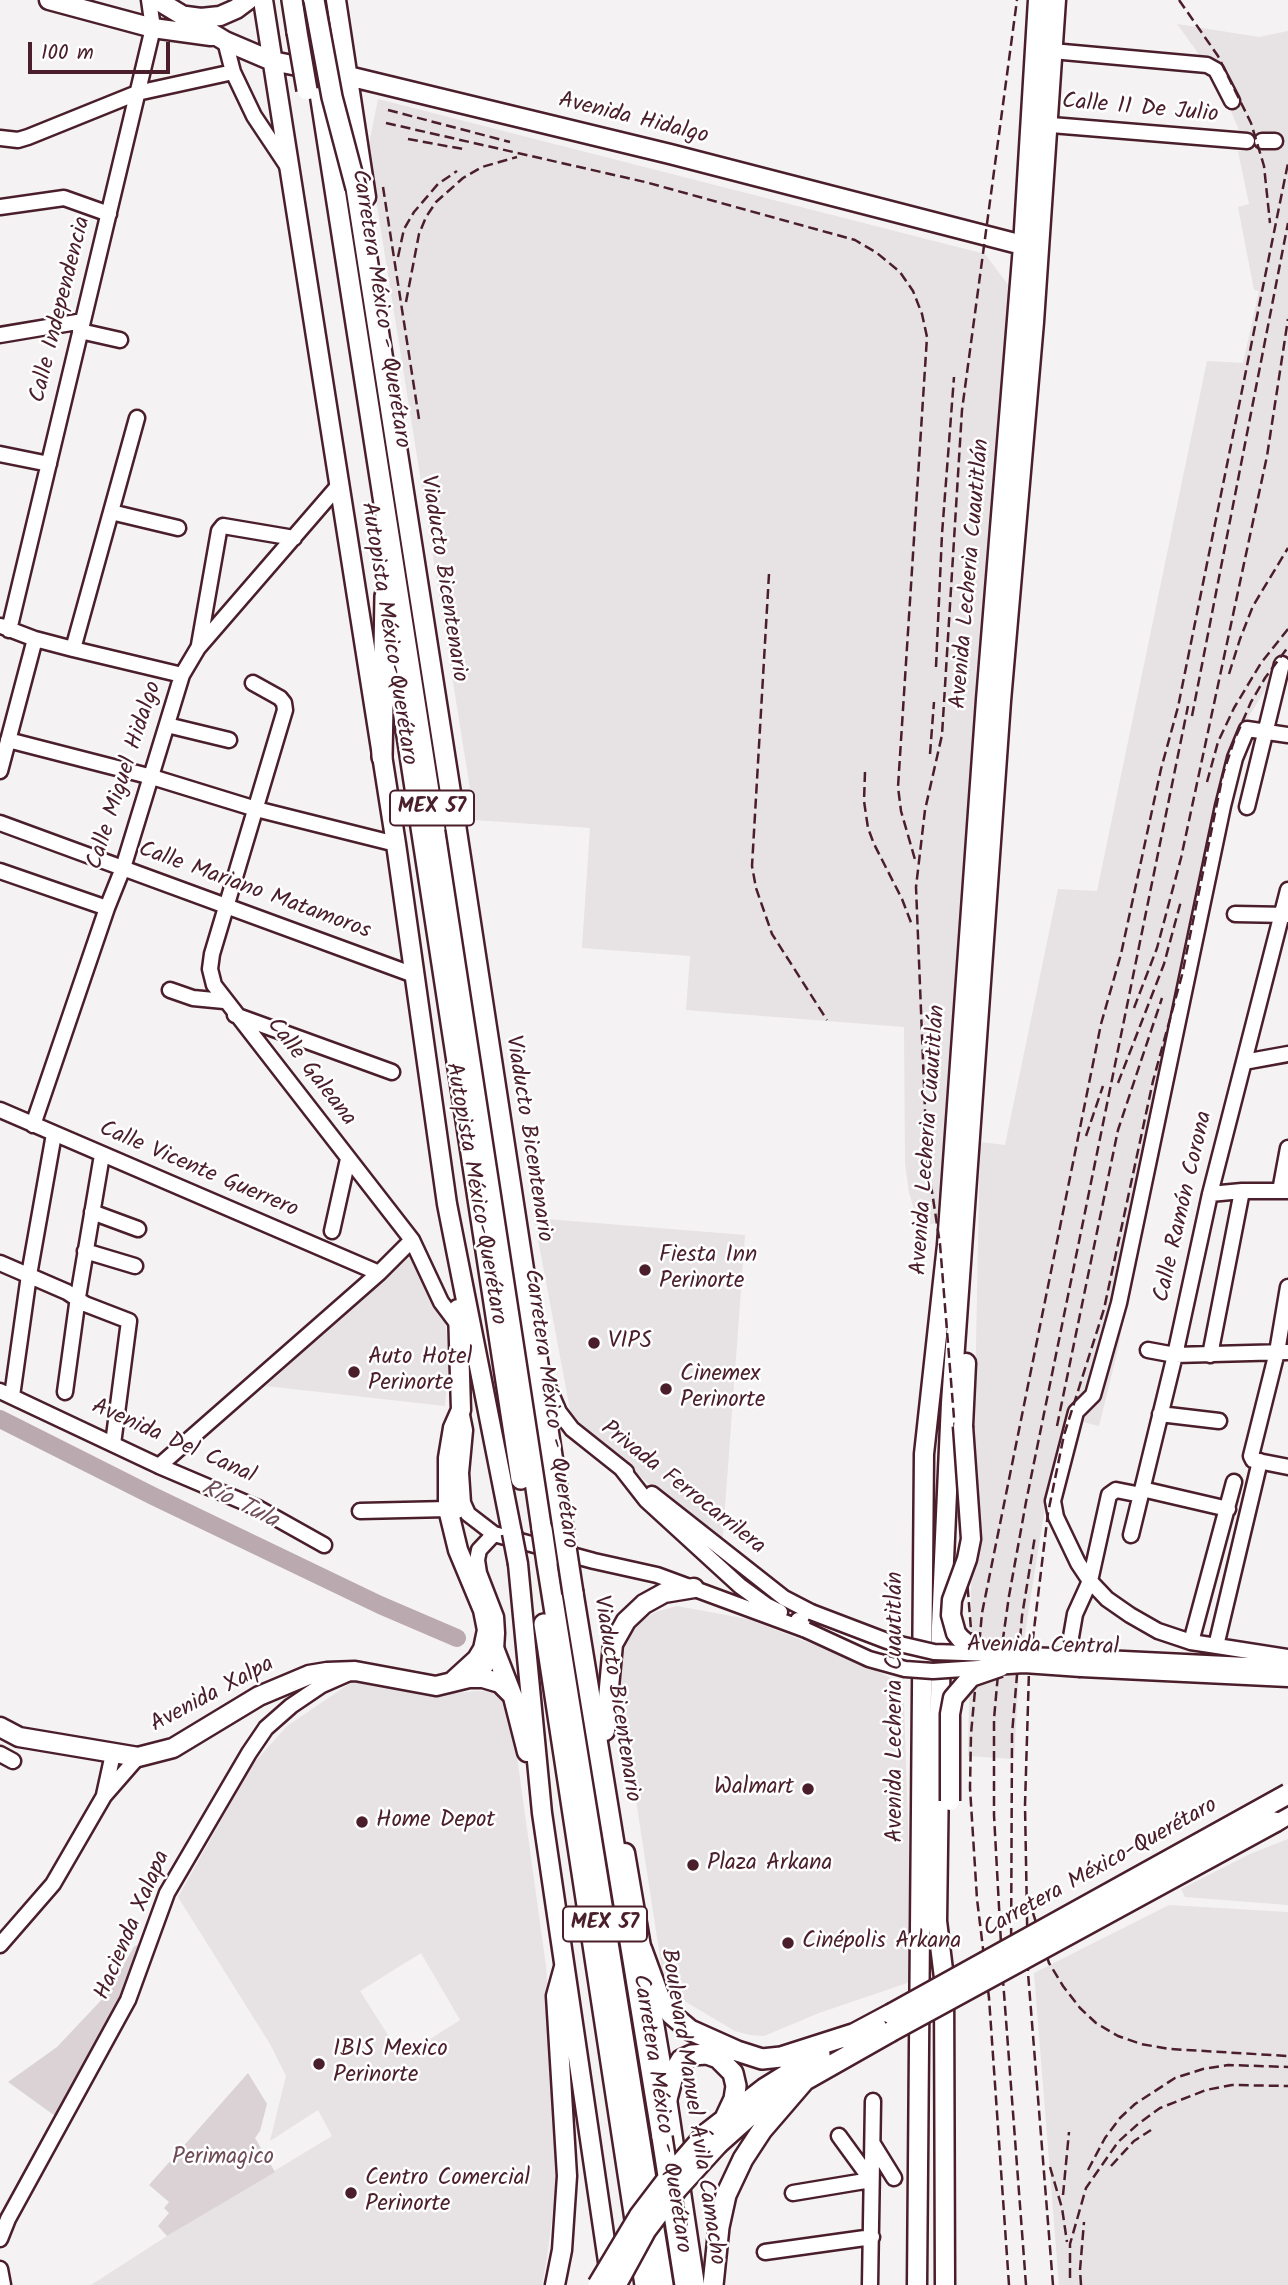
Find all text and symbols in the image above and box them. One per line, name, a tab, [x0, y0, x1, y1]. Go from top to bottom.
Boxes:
scale bar	[32, 28, 173, 72]
text: 100 m	[41, 37, 94, 70]
street label: Avenida Hidalgo	[555, 88, 711, 152]
street label: Calle 11 De Julio	[1061, 89, 1219, 131]
street label: Carretera México - Querétaro	[343, 168, 415, 450]
street label: Calle Independencia	[26, 214, 98, 406]
street label: Avenida Lecheria Cuautitlán	[946, 438, 998, 710]
street label: Viaducto Bicentenario	[412, 474, 472, 684]
street label: Autopista México-Querétaro	[353, 501, 421, 767]
street label: Calle Miguel Hidalgo	[83, 678, 169, 874]
road number: MEX 57	[390, 790, 474, 826]
street label: Calle Mariano Matamoros	[134, 837, 374, 947]
street label: Avenida Lecheria Cuautitlán	[907, 1004, 953, 1276]
street label: Calle Galeana	[259, 1013, 361, 1133]
street label: Viaducto Bicentenario	[497, 1034, 557, 1244]
street label: Autopista México-Querétaro	[437, 1061, 511, 1327]
street label: Calle Ramón Corona	[1150, 1109, 1220, 1305]
street label: Calle Vicente Guerrero	[94, 1117, 302, 1225]
place label: Fiesta Inn Perinorte	[659, 1243, 757, 1297]
marker: Fiesta Inn Perinorte	[637, 1262, 653, 1278]
street label: Carretera México - Querétaro	[516, 1268, 582, 1550]
place label: VIPS	[608, 1329, 652, 1357]
marker: VIPS	[586, 1335, 602, 1351]
place label: Auto Hotel Perinorte	[368, 1345, 472, 1399]
place label: Cinemex Perinorte	[680, 1362, 765, 1416]
marker: Auto Hotel Perinorte	[346, 1364, 362, 1380]
marker: Cinemex Perinorte	[658, 1381, 674, 1397]
street label: Avenida Del Canal	[87, 1394, 259, 1492]
street label: Privada Ferrocarrilera	[594, 1416, 770, 1562]
water label: Río Tula	[196, 1475, 282, 1537]
street label: Avenida Lecheria Cuautitlán	[883, 1572, 911, 1842]
street label: Viaducto Bicentenario	[585, 1594, 645, 1804]
street label: Avenida Central	[966, 1633, 1120, 1663]
street label: Avenida Xalpa	[147, 1652, 279, 1740]
place label: Walmart	[714, 1775, 794, 1803]
marker: Walmart	[800, 1781, 816, 1797]
street label: Carretera México-Querétaro	[979, 1793, 1223, 1945]
place label: Home Depot	[376, 1808, 495, 1836]
marker: Home Depot	[354, 1814, 370, 1830]
street label: Hacienda Xalapa	[90, 1847, 178, 2005]
place label: Plaza Arkana	[707, 1851, 832, 1879]
marker: Plaza Arkana	[685, 1857, 701, 1873]
road number: MEX 57	[563, 1906, 647, 1941]
place label: Cinépolis Arkana	[802, 1929, 961, 1957]
marker: Cinépolis Arkana	[780, 1935, 796, 1951]
street label: Boulevard Manuel Ávila Camacho	[652, 1947, 730, 2267]
street label: Carretera México - Querétaro	[624, 1973, 696, 2255]
place label: IBIS Mexico Perinorte	[333, 2037, 448, 2091]
marker: IBIS Mexico Perinorte	[311, 2056, 327, 2072]
park label: Perimagico	[172, 2145, 274, 2173]
place label: Centro Comercial Perinorte	[365, 2166, 530, 2220]
marker: Centro Comercial Perinorte	[343, 2185, 359, 2201]

